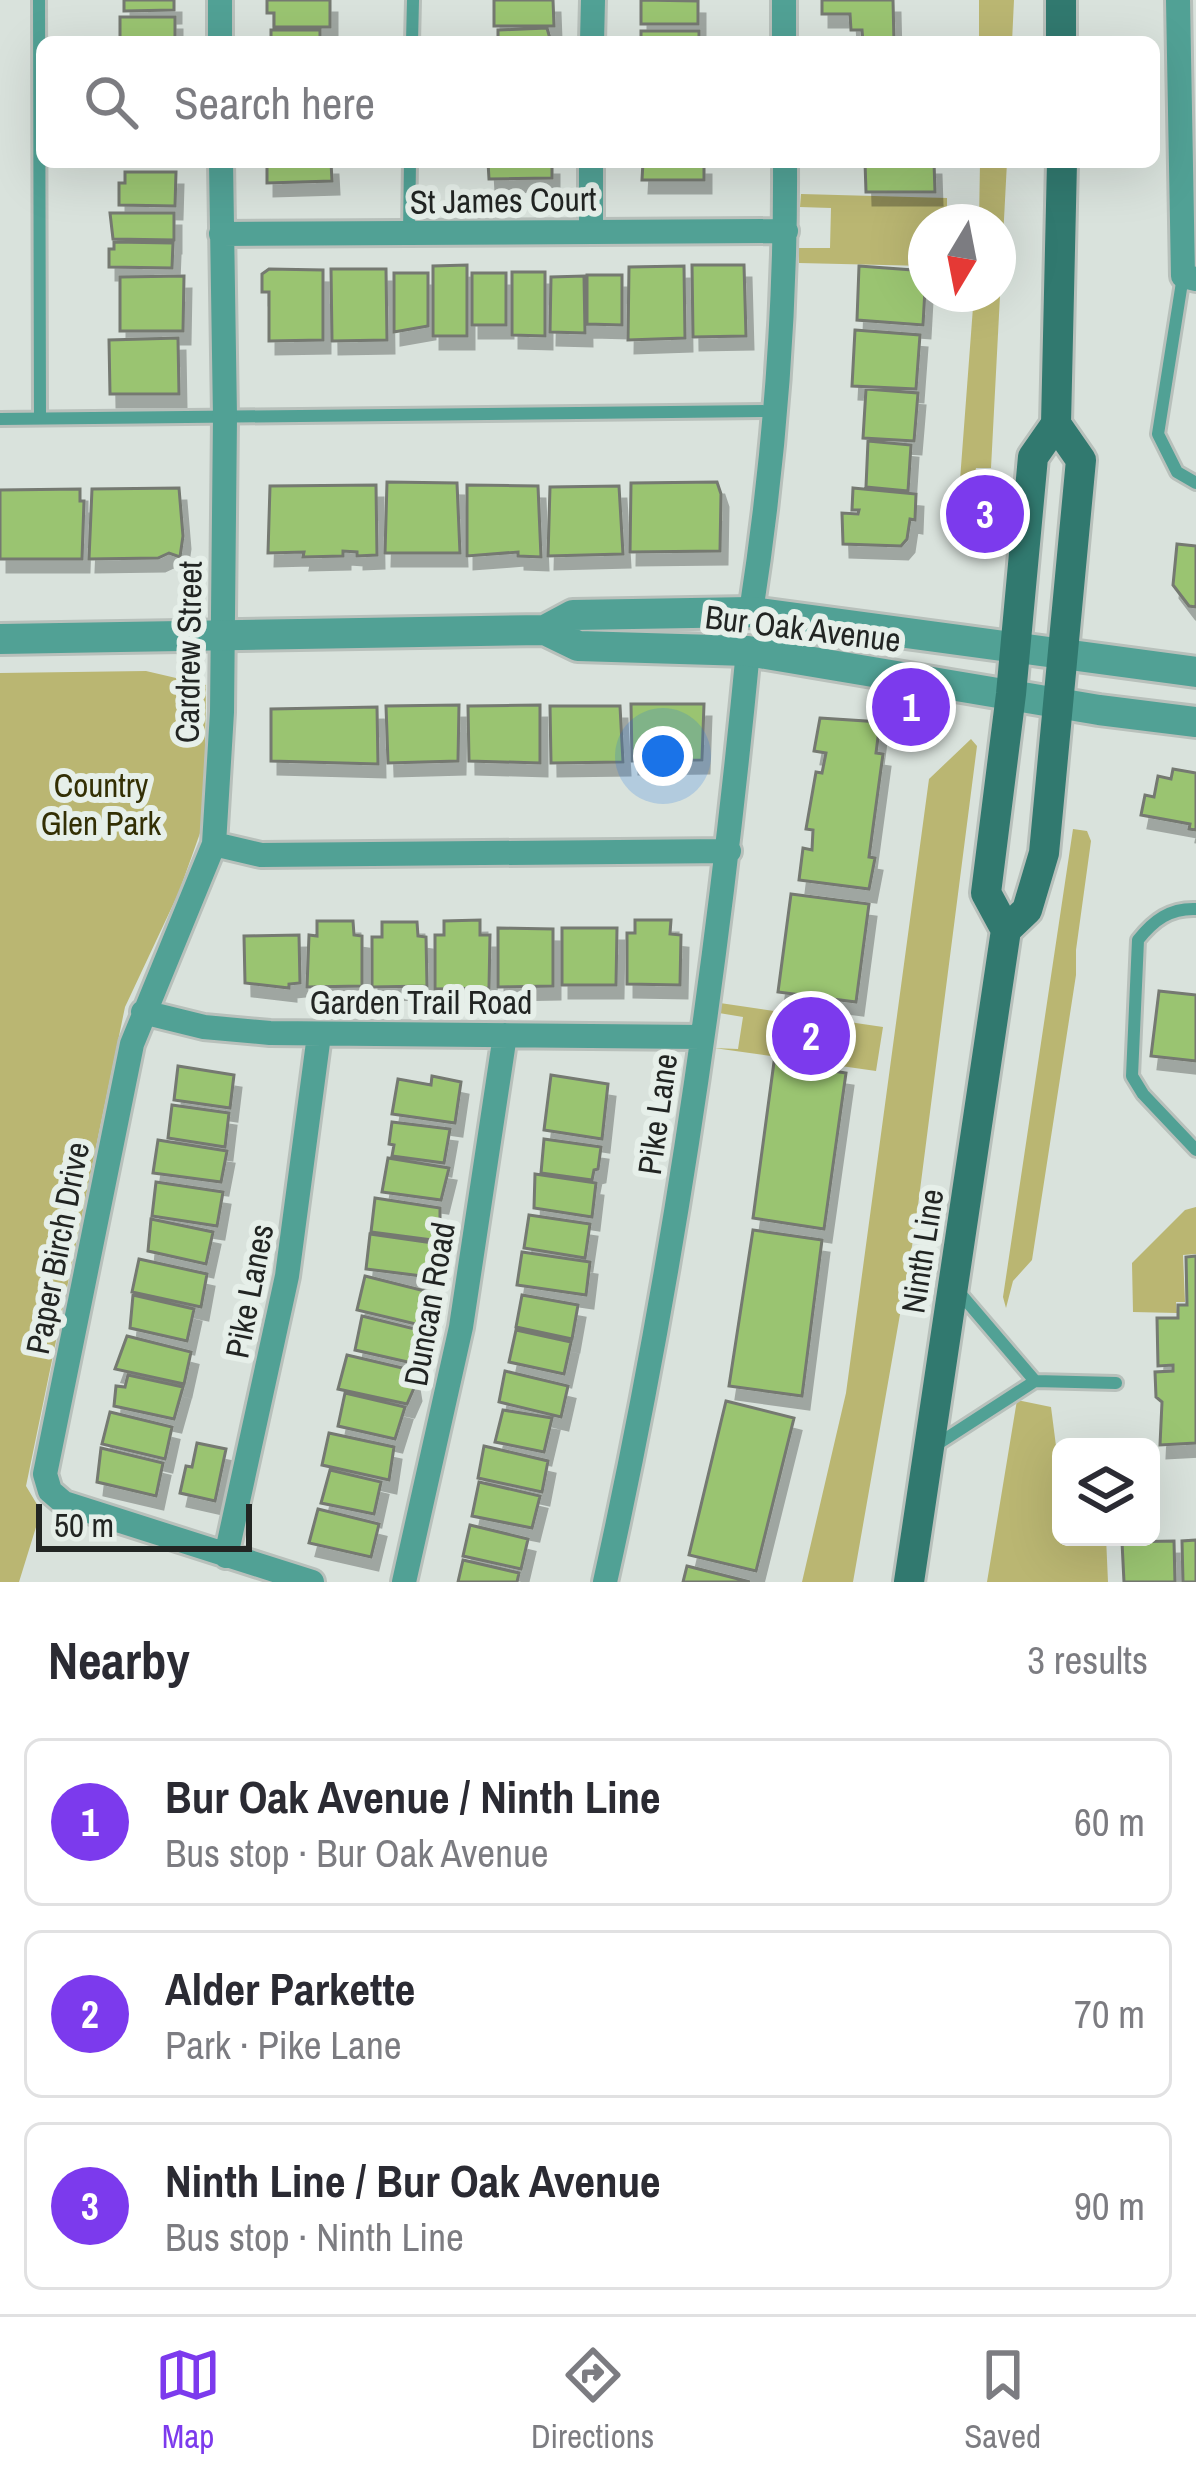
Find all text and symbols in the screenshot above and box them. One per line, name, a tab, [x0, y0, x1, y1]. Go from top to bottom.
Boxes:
search box	[36, 36, 1160, 168]
icon: search	[78, 69, 144, 135]
text: Search here	[174, 72, 375, 133]
street label: St James Court	[409, 176, 597, 224]
north arrow	[908, 204, 1016, 312]
pin: 3	[946, 469, 1024, 559]
street label: Cardrew Street	[164, 561, 212, 743]
street label: Bur Oak Avenue	[703, 594, 903, 662]
pin: 1	[872, 662, 950, 752]
your location	[633, 726, 693, 786]
park label: Country Glen Park	[41, 763, 162, 845]
street label: Garden Trail Road	[310, 980, 532, 1024]
pin: 2	[772, 991, 850, 1081]
street label: Pike Lane	[627, 1051, 687, 1177]
street label: Paper Birch Drive	[15, 1138, 99, 1358]
street label: Ninth Line	[891, 1186, 953, 1316]
street label: Duncan Road	[393, 1219, 465, 1389]
street label: Pike Lanes	[214, 1220, 284, 1362]
map controls	[1052, 1438, 1160, 1546]
button: layers	[1052, 1438, 1160, 1546]
scale bar	[36, 1498, 252, 1551]
text: 50 m	[54, 1503, 114, 1547]
text: Nearby	[48, 1626, 190, 1695]
text: 3 results	[1027, 1634, 1148, 1686]
text: Bur Oak Avenue / Ninth Line	[165, 1766, 661, 1827]
text: 1	[81, 1796, 99, 1848]
text: 60 m	[1074, 1796, 1145, 1848]
text: Bus stop · Bur Oak Avenue	[165, 1827, 549, 1879]
text: Alder Parkette	[165, 1958, 415, 2019]
text: 2	[81, 1988, 99, 2040]
text: 70 m	[1074, 1988, 1145, 2040]
text: Park · Pike Lane	[165, 2019, 401, 2071]
text: Ninth Line / Bur Oak Avenue	[165, 2150, 661, 2211]
text: 3	[81, 2180, 99, 2232]
text: 90 m	[1074, 2180, 1145, 2232]
text: Bus stop · Ninth Line	[165, 2211, 464, 2263]
tab: Map	[155, 2342, 221, 2458]
tab: Directions	[531, 2342, 654, 2458]
tab: Saved	[964, 2342, 1041, 2458]

